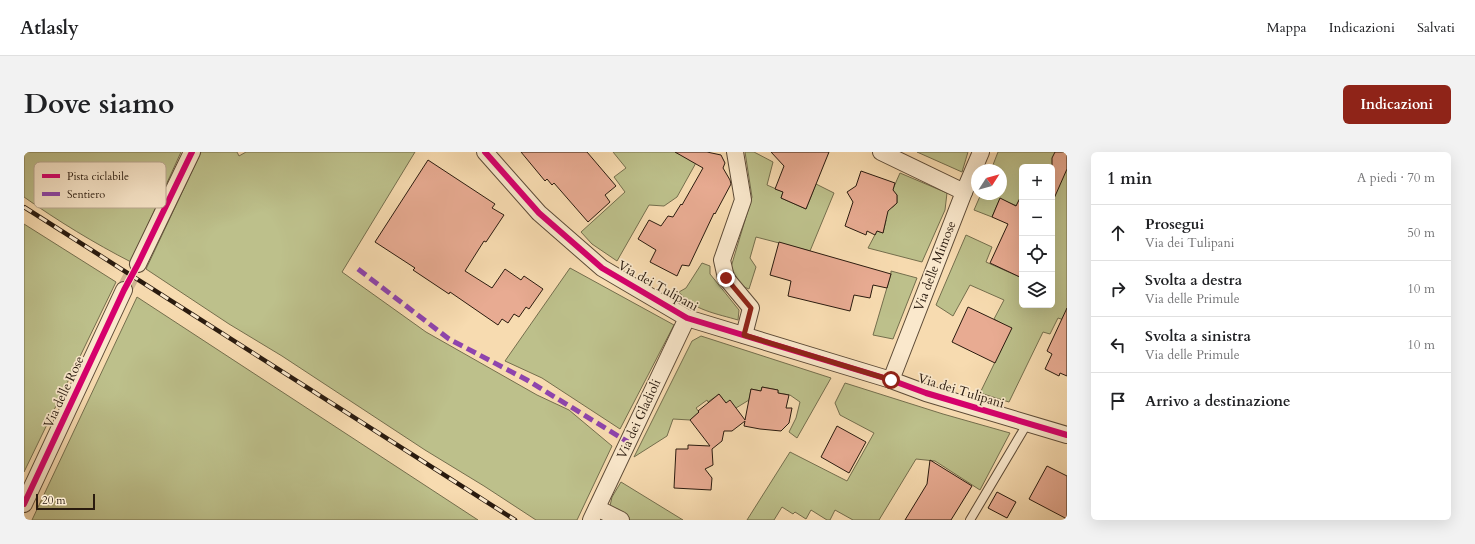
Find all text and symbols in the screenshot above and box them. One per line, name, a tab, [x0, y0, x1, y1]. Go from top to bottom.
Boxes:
text: Atlasly	[20, 15, 79, 41]
text: Mappa	[1266, 18, 1307, 37]
text: Indicazioni	[1329, 18, 1395, 37]
text: Salvati	[1417, 18, 1455, 37]
text: Dove siamo	[24, 85, 174, 123]
button: Indicazioni	[1343, 85, 1451, 124]
legend	[34, 162, 166, 208]
north arrow	[971, 164, 1007, 200]
map controls	[1019, 164, 1055, 308]
button: +	[1019, 164, 1055, 200]
text: 1 min	[1107, 167, 1152, 190]
text: Pista ciclabile	[67, 169, 129, 184]
text: A piedi · 70 m	[1357, 169, 1435, 187]
text: Sentiero	[67, 187, 105, 202]
button: −	[1019, 200, 1055, 236]
text: Prosegui	[1145, 214, 1204, 234]
street label: Via delle Mimose	[910, 218, 961, 314]
icon: ahead	[1107, 222, 1129, 244]
text: 50 m	[1407, 224, 1435, 242]
text: Via dei Tulipani	[1145, 234, 1235, 252]
button: locate	[1019, 236, 1055, 272]
street label: Via dei Tulipani	[614, 256, 702, 316]
route end	[717, 269, 735, 287]
text: Svolta a destra	[1145, 270, 1242, 290]
button: layers	[1019, 272, 1055, 308]
icon: right	[1107, 278, 1129, 300]
text: 10 m	[1407, 280, 1435, 298]
text: Via delle Primule	[1145, 290, 1240, 308]
text: Svolta a sinistra	[1145, 326, 1251, 346]
icon: left	[1107, 334, 1129, 356]
text: 10 m	[1407, 336, 1435, 354]
text: Via delle Primule	[1145, 346, 1240, 364]
street label: Via delle Rose	[39, 353, 89, 431]
street label: Via dei Tulipani	[916, 369, 1007, 413]
route start	[882, 371, 900, 389]
street label: Via dei Gladioli	[613, 376, 665, 462]
icon: arrive	[1107, 390, 1129, 412]
text: Arrivo a destinazione	[1145, 391, 1291, 411]
scale bar	[36, 492, 95, 511]
text: 20 m	[42, 493, 66, 508]

